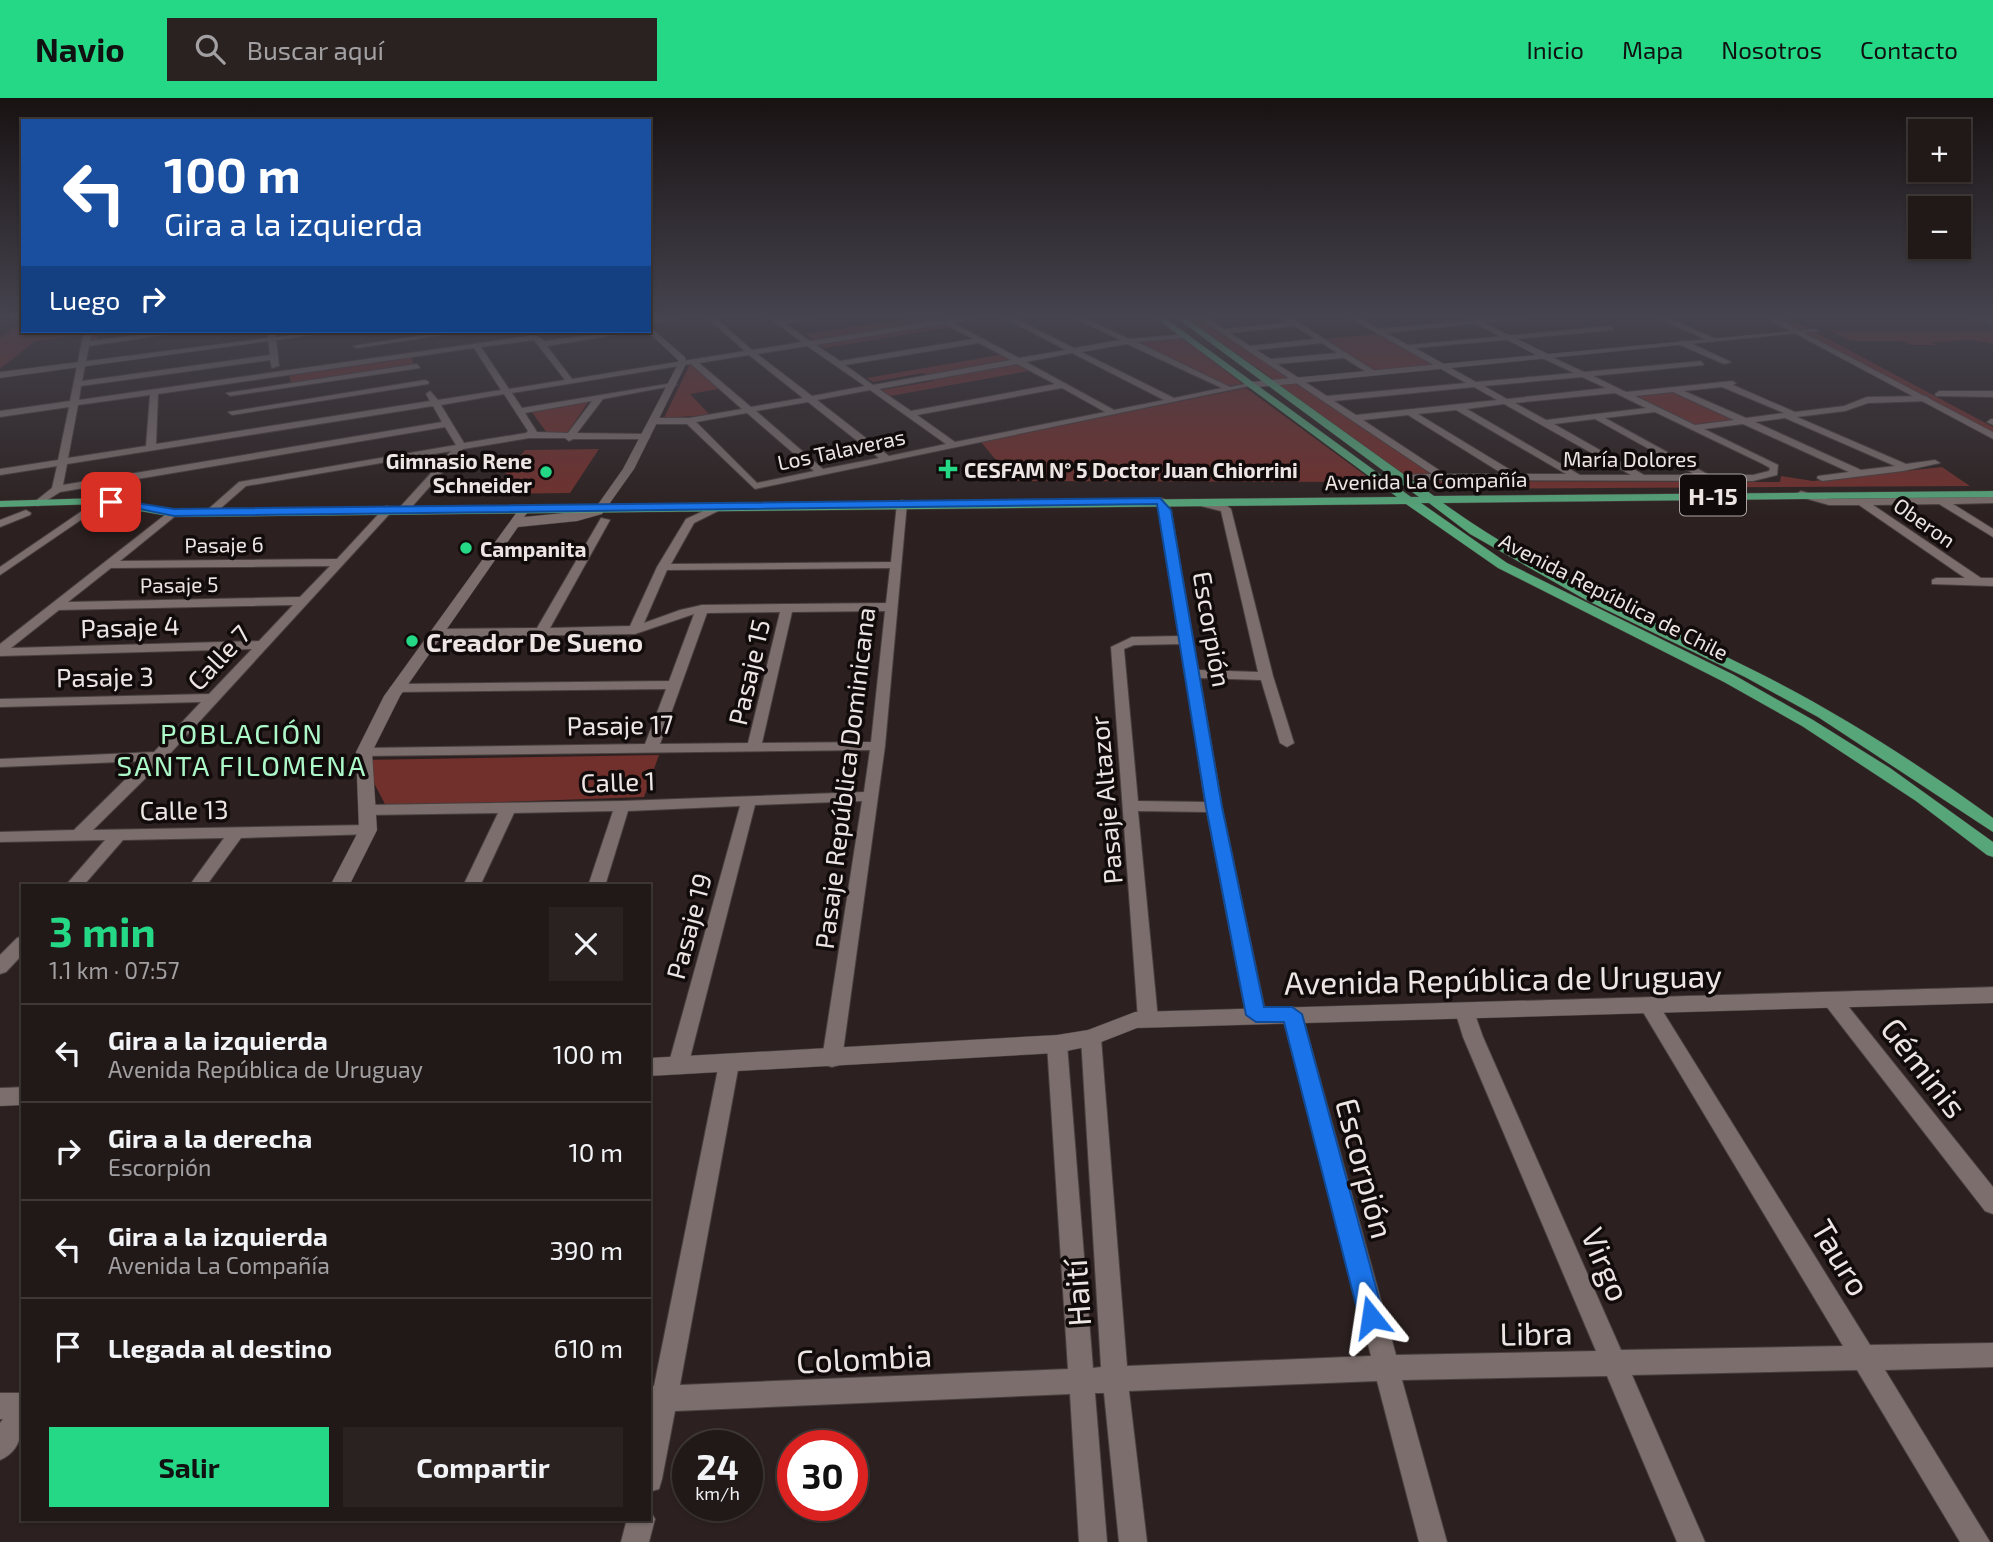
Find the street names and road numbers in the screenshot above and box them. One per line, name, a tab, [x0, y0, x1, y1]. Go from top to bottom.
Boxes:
street label: Los Talaveras	[775, 423, 907, 475]
street label: María Dolores	[1563, 446, 1697, 471]
street label: Avenida La Compañía	[1325, 466, 1527, 494]
road number: H-15	[1680, 474, 1746, 516]
street label: Oberon	[1889, 492, 1961, 552]
street label: Avenida República de Chile	[1495, 527, 1733, 665]
street label: Pasaje 6	[184, 531, 264, 558]
street label: Escorpión	[1188, 569, 1238, 689]
street label: Pasaje 5	[140, 571, 218, 598]
street label: Pasaje República Dominicana	[808, 605, 880, 951]
street label: Pasaje 4	[80, 609, 180, 643]
street label: Pasaje 15	[721, 616, 775, 728]
street label: Calle 7	[180, 618, 256, 696]
street label: Pasaje 3	[56, 660, 154, 692]
street label: Pasaje 17	[566, 708, 674, 740]
street label: Pasaje Altazor	[1082, 714, 1128, 886]
street label: Calle 1	[580, 764, 656, 798]
street label: Calle 13	[139, 793, 229, 825]
street label: Pasaje 19	[659, 870, 717, 982]
street label: Avenida República de Uruguay	[1284, 955, 1722, 1001]
street label: Géminis	[1874, 1010, 1976, 1124]
street label: Escorpión	[1329, 1094, 1403, 1242]
street label: Tauro	[1805, 1212, 1879, 1302]
street label: Virgo	[1575, 1222, 1639, 1306]
street label: Haití	[1055, 1257, 1097, 1328]
street label: Libra	[1499, 1312, 1573, 1352]
street label: Colombia	[795, 1334, 933, 1380]

